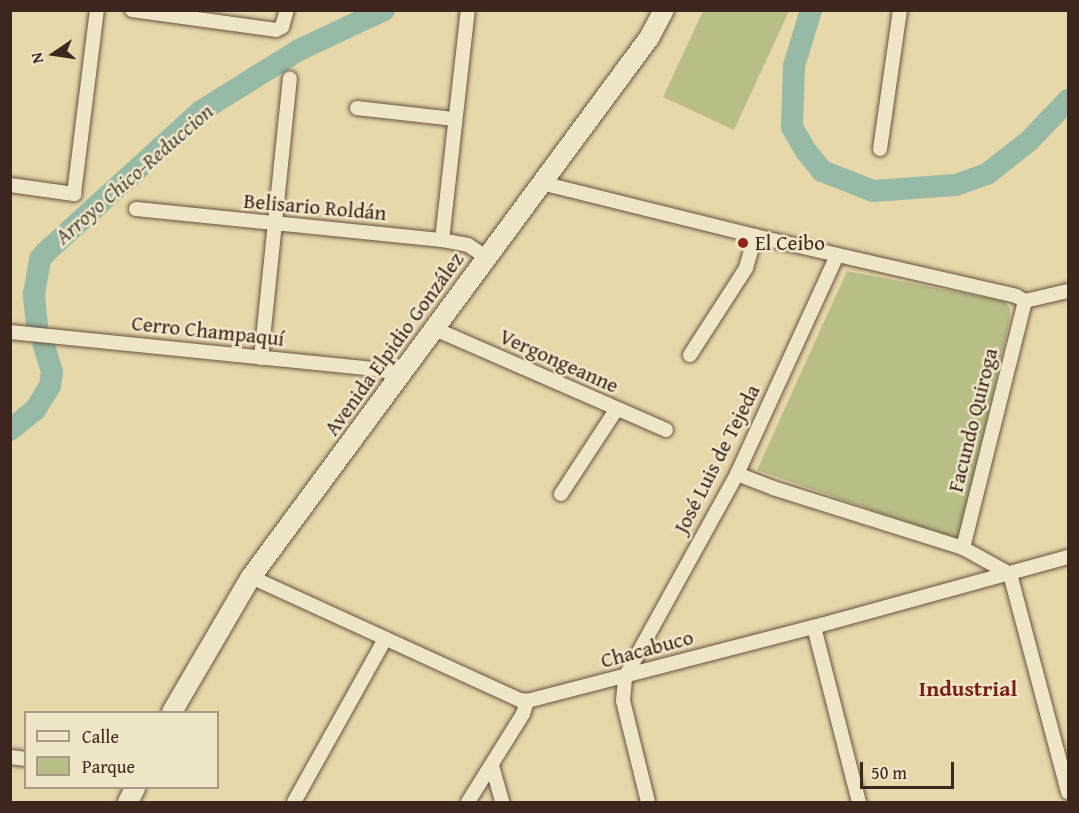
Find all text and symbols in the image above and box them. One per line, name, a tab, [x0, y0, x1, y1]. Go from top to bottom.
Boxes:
north arrow	[24, 24, 84, 84]
text: N	[24, 50, 49, 66]
water label: Arroyo Chico-Reduccion	[49, 98, 219, 250]
street label: Belisario Roldán	[243, 188, 387, 226]
place label: El Ceibo	[755, 230, 825, 256]
marker: El Ceibo	[736, 236, 750, 250]
street label: Avenida Elpidio González	[319, 248, 469, 440]
street label: Cerro Champaquí	[130, 310, 286, 352]
street label: Vergongeanne	[496, 324, 622, 398]
street label: Facundo Quiroga	[943, 345, 1003, 495]
street label: José Luis de Tejeda	[669, 380, 765, 538]
street label: Chacabuco	[598, 625, 696, 673]
district label: Industrial	[919, 676, 1017, 702]
legend	[24, 711, 219, 789]
text: Calle	[82, 723, 119, 750]
scale bar	[863, 750, 958, 788]
text: Parque	[82, 753, 135, 780]
text: 50 m	[871, 759, 907, 786]

